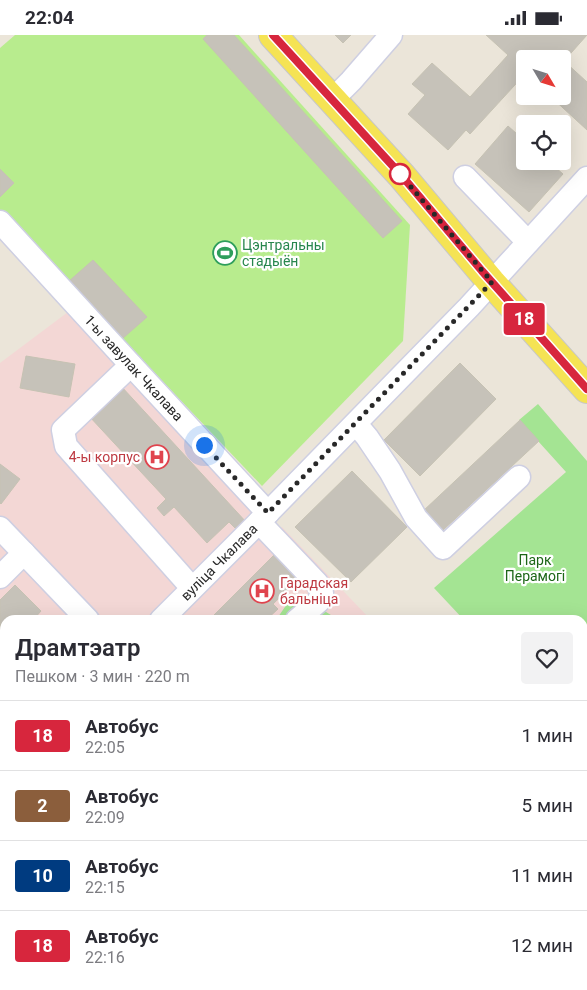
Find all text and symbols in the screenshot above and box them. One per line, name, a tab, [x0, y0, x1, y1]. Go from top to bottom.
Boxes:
text: 22:04	[25, 6, 74, 29]
north arrow	[516, 50, 571, 105]
map controls	[516, 50, 571, 170]
button: locate	[516, 115, 571, 170]
unlabelled marker	[389, 163, 411, 185]
place label: Цэнтральны стадыён	[242, 237, 325, 269]
sports icon: Цэнтральны стадыён	[212, 240, 238, 266]
line badge: 18	[502, 303, 546, 335]
text: 18	[514, 308, 534, 329]
street label: 1-ы завулак Чкалава	[81, 312, 187, 424]
your location	[192, 433, 217, 458]
hospital icon: 4-ы корпус	[144, 444, 170, 470]
place label: 4-ы корпус	[69, 449, 140, 465]
street label: вуліца Чкалава	[177, 521, 260, 604]
park label: Парк Перамогі	[505, 552, 565, 584]
place label: Гарадская бальніца	[280, 575, 348, 607]
hospital icon: Гарадская бальніца	[249, 578, 275, 604]
button: heart	[521, 632, 573, 684]
text: Драмтэатр	[15, 634, 140, 662]
text: Пешком · 3 мин · 220 m	[15, 667, 190, 686]
text: Автобус	[85, 715, 159, 738]
text: 1 мин	[522, 724, 573, 747]
text: 18	[32, 725, 53, 746]
text: 22:05	[85, 738, 125, 757]
text: Автобус	[85, 785, 159, 808]
text: 5 мин	[522, 794, 573, 817]
text: 2	[37, 795, 48, 816]
text: 22:09	[85, 808, 125, 827]
text: Автобус	[85, 855, 159, 878]
text: 11 мин	[511, 864, 573, 887]
text: 10	[32, 865, 53, 886]
text: 22:15	[85, 878, 125, 897]
text: Автобус	[85, 925, 159, 948]
text: 12 мин	[511, 934, 573, 957]
text: 18	[32, 935, 53, 956]
text: 22:16	[85, 948, 125, 967]

